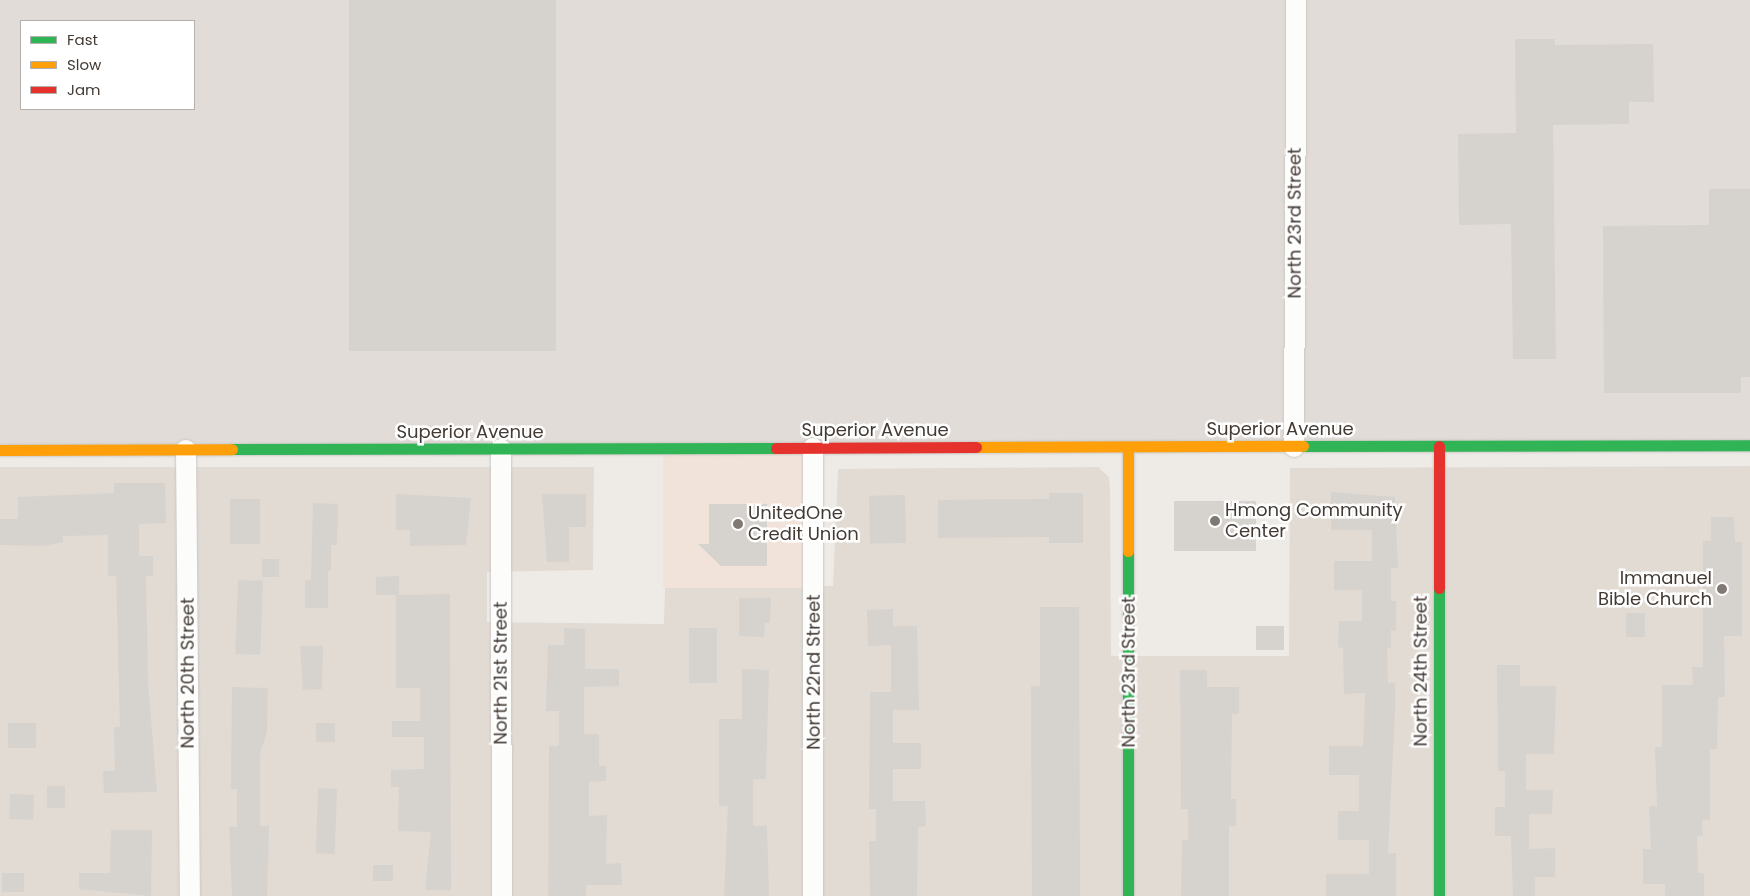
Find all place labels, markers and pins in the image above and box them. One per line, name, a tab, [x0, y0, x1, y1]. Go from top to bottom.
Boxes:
place label: Hmong Community Center	[1225, 500, 1403, 542]
place label: UnitedOne Credit Union	[748, 503, 859, 546]
marker: Hmong Community Center	[1209, 515, 1221, 527]
marker: UnitedOne Credit Union	[732, 518, 744, 530]
place label: Immanuel Bible Church	[1598, 568, 1712, 610]
marker: Immanuel Bible Church	[1716, 583, 1728, 595]

